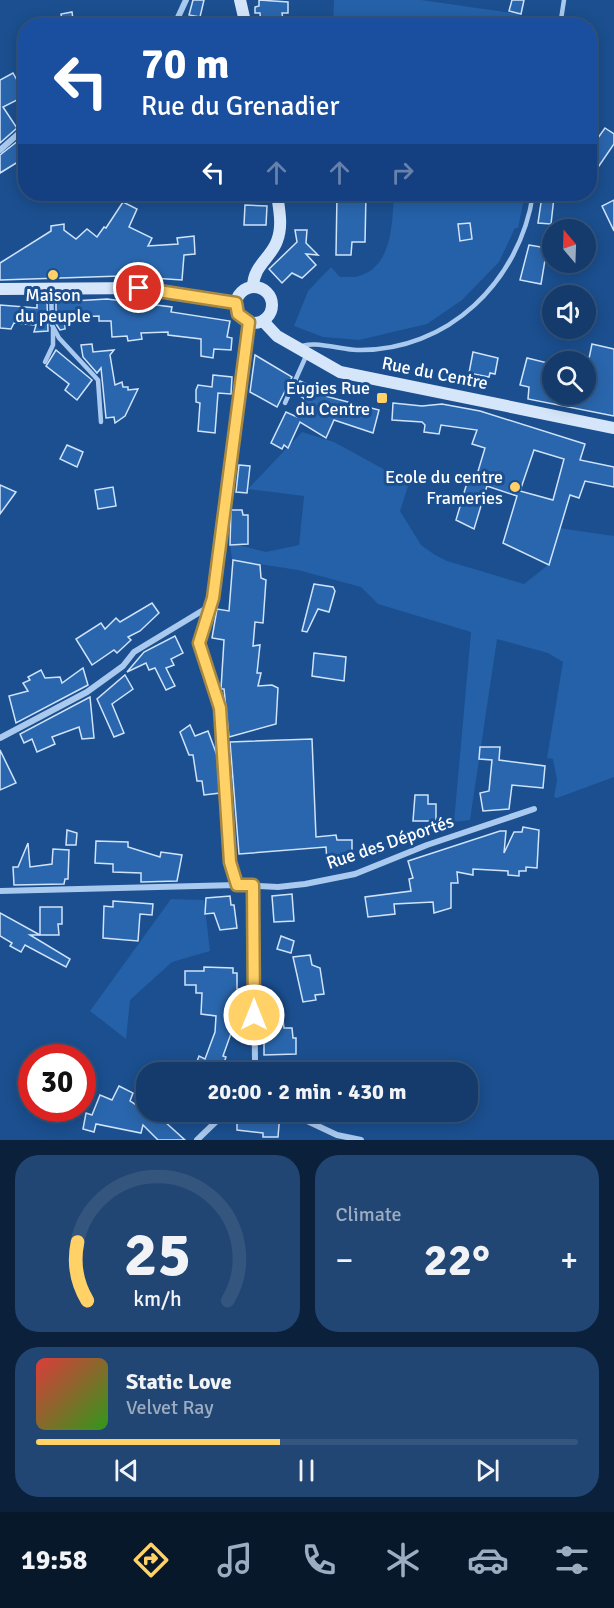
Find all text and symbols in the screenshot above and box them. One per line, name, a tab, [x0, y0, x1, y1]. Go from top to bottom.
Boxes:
text: 70 m	[141, 39, 230, 90]
icon: left	[42, 42, 120, 120]
text: Rue du Grenadier	[141, 90, 339, 123]
icon: left	[197, 156, 230, 189]
icon: ahead	[260, 156, 293, 189]
icon: ahead	[323, 156, 356, 189]
icon: right	[386, 156, 419, 189]
north arrow	[542, 219, 596, 273]
map controls	[542, 219, 596, 405]
pin	[113, 262, 164, 313]
marker: Maison du peuple	[46, 268, 60, 282]
icon: arrive	[122, 271, 155, 304]
place label: Maison du peuple	[15, 284, 91, 327]
button: sound	[542, 285, 596, 339]
button: search	[542, 351, 596, 405]
street label: Rue du Centre	[380, 352, 490, 394]
place label: Eugies Rue du Centre	[286, 377, 370, 420]
marker: Eugies Rue du Centre	[375, 391, 389, 405]
place label: Ecole du centre Frameries	[385, 466, 503, 509]
marker: Ecole du centre Frameries	[508, 480, 522, 494]
street label: Rue des Déportés	[323, 810, 457, 874]
position arrow	[222, 983, 286, 1047]
speed limit sign: 30	[18, 1044, 96, 1122]
text: 20:00 · 2 min · 430 m	[207, 1078, 407, 1105]
text: Climate	[336, 1202, 401, 1227]
text: 25	[124, 1216, 191, 1293]
text: 22°	[423, 1233, 490, 1288]
text: −	[336, 1240, 353, 1281]
text: +	[560, 1240, 578, 1281]
text: km/h	[133, 1286, 182, 1312]
text: Static Love	[126, 1368, 232, 1395]
text: Velvet Ray	[126, 1395, 214, 1420]
icon: previous	[110, 1454, 143, 1487]
icon: pause	[290, 1454, 323, 1487]
icon: next	[471, 1454, 504, 1487]
icon: directions	[130, 1539, 172, 1581]
icon: music	[214, 1539, 256, 1581]
icon: phone	[298, 1539, 340, 1581]
icon: climate	[382, 1539, 424, 1581]
icon: car	[467, 1539, 509, 1581]
icon: filters	[551, 1539, 593, 1581]
text: 19:58	[21, 1544, 87, 1577]

